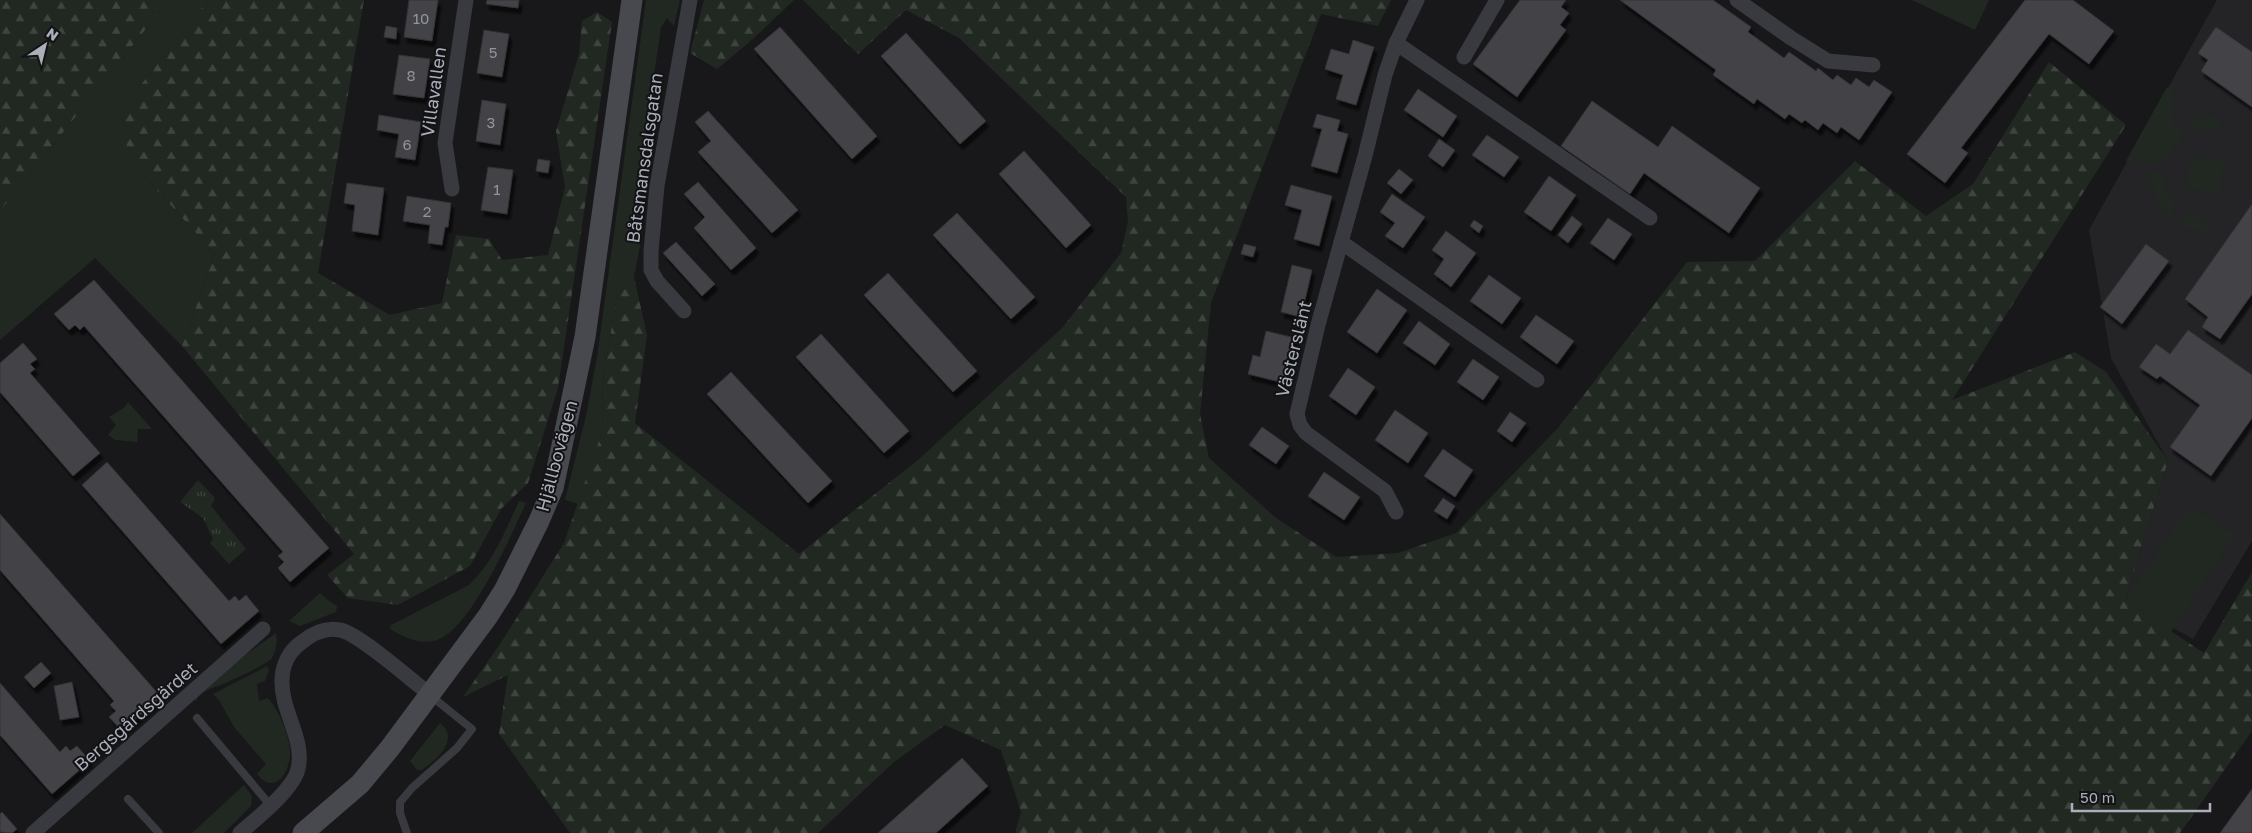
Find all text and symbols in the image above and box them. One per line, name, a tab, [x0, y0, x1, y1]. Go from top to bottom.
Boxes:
house number: 10	[413, 9, 429, 27]
north arrow	[20, 20, 70, 70]
text: N	[44, 24, 62, 44]
house number: 5	[489, 43, 497, 61]
street label: Villavallen	[416, 45, 450, 138]
house number: 8	[406, 66, 416, 84]
street label: Båtsmansdalsgatan	[621, 71, 667, 244]
house number: 3	[487, 113, 495, 131]
house number: 6	[402, 135, 412, 153]
house number: 1	[493, 180, 501, 198]
house number: 2	[423, 202, 431, 220]
street label: Västerslänt	[1270, 298, 1316, 399]
street label: Hjällbovägen	[531, 398, 581, 514]
street label: Bergsgårdsgärdet	[69, 657, 201, 776]
scale bar	[2072, 780, 2210, 812]
text: 50 m	[2080, 788, 2115, 806]

